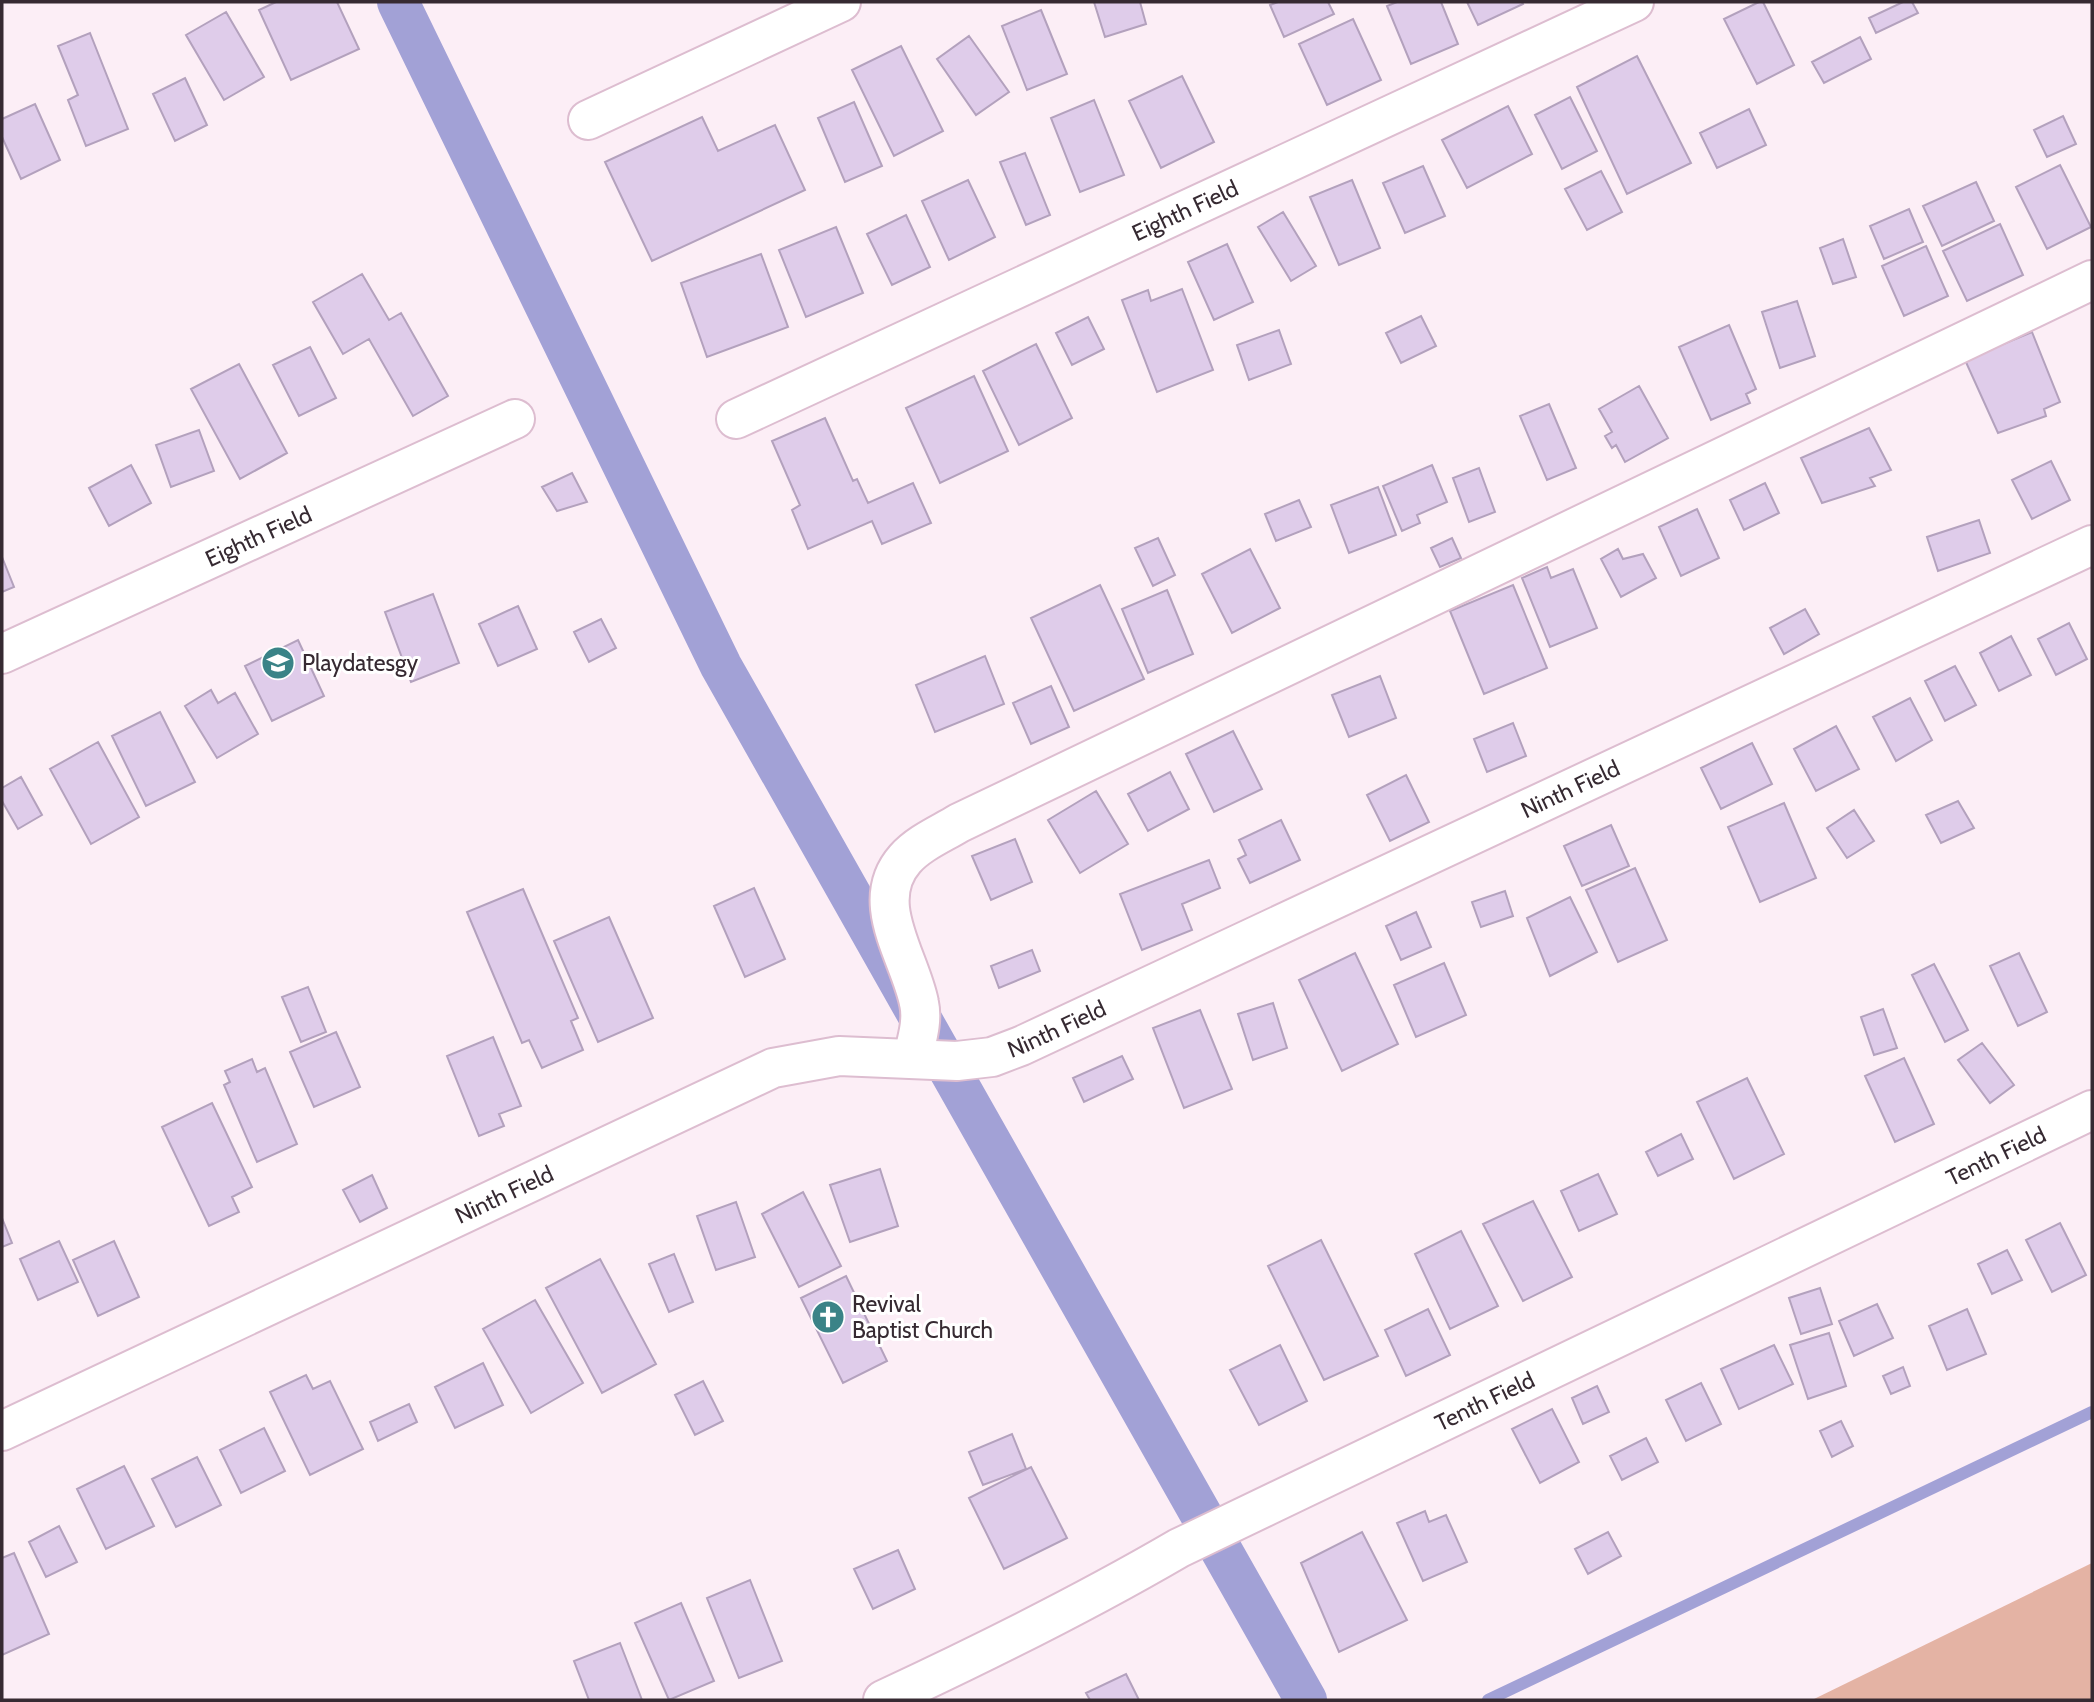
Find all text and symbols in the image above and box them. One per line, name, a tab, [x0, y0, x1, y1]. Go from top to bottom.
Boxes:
street label: Eighth Field	[1127, 174, 1243, 247]
street label: Eighth Field	[201, 500, 316, 573]
school or university icon: Playdatesgy	[259, 644, 297, 682]
place label: Playdatesgy	[302, 649, 418, 677]
street label: Ninth Field	[1516, 754, 1624, 824]
street label: Ninth Field	[1003, 994, 1110, 1064]
street label: Tenth Field	[1942, 1120, 2050, 1192]
street label: Ninth Field	[450, 1159, 558, 1230]
place label: Revival Baptist Church	[852, 1290, 993, 1344]
church icon: Revival Baptist Church	[809, 1298, 847, 1336]
street label: Tenth Field	[1430, 1366, 1539, 1437]

